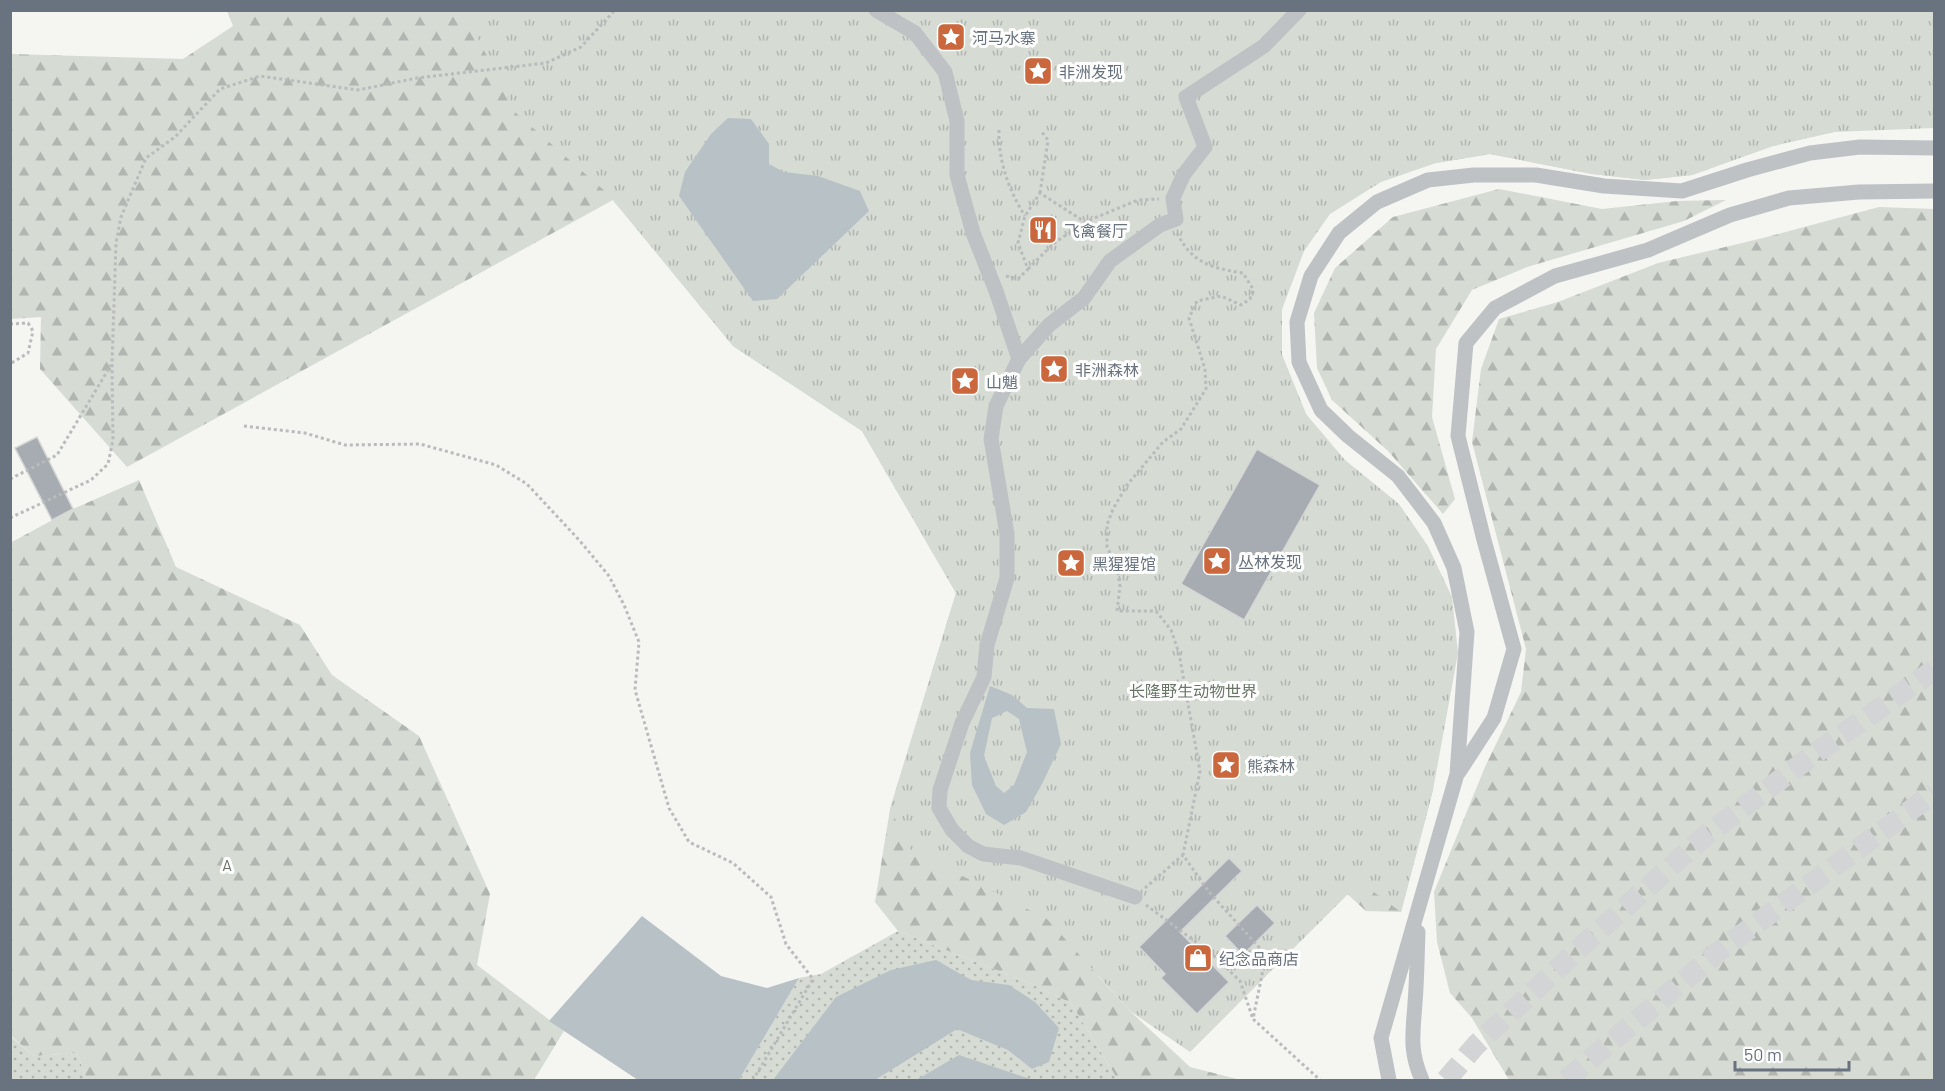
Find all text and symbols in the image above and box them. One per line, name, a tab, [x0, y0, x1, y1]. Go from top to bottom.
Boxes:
place icon: 河马水寨	[935, 21, 967, 53]
place label: 河马水寨	[972, 28, 1036, 47]
place icon: 非洲发现	[1022, 55, 1054, 87]
place label: 非洲发现	[1059, 62, 1123, 81]
restaurant icon: 飞禽餐厅	[1027, 214, 1059, 246]
place label: 飞禽餐厅	[1064, 221, 1128, 240]
place icon: 非洲森林	[1038, 353, 1070, 385]
place label: 非洲森林	[1075, 360, 1139, 379]
place icon: 山魈	[949, 365, 981, 397]
place label: 山魈	[986, 372, 1018, 391]
place icon: 丛林发现	[1201, 545, 1233, 577]
place icon: 黑猩猩馆	[1055, 547, 1087, 579]
place label: 丛林发现	[1238, 552, 1302, 571]
place label: 黑猩猩馆	[1092, 554, 1156, 573]
park label: 长隆野生动物世界	[1129, 681, 1257, 700]
place icon: 熊森林	[1210, 749, 1242, 781]
place label: 熊森林	[1247, 756, 1295, 775]
park label: A	[222, 855, 232, 874]
shop icon: 纪念品商店	[1182, 942, 1214, 974]
place label: 纪念品商店	[1219, 949, 1299, 968]
scale bar	[1735, 1034, 1849, 1072]
text: 50 m	[1744, 1043, 1782, 1065]

